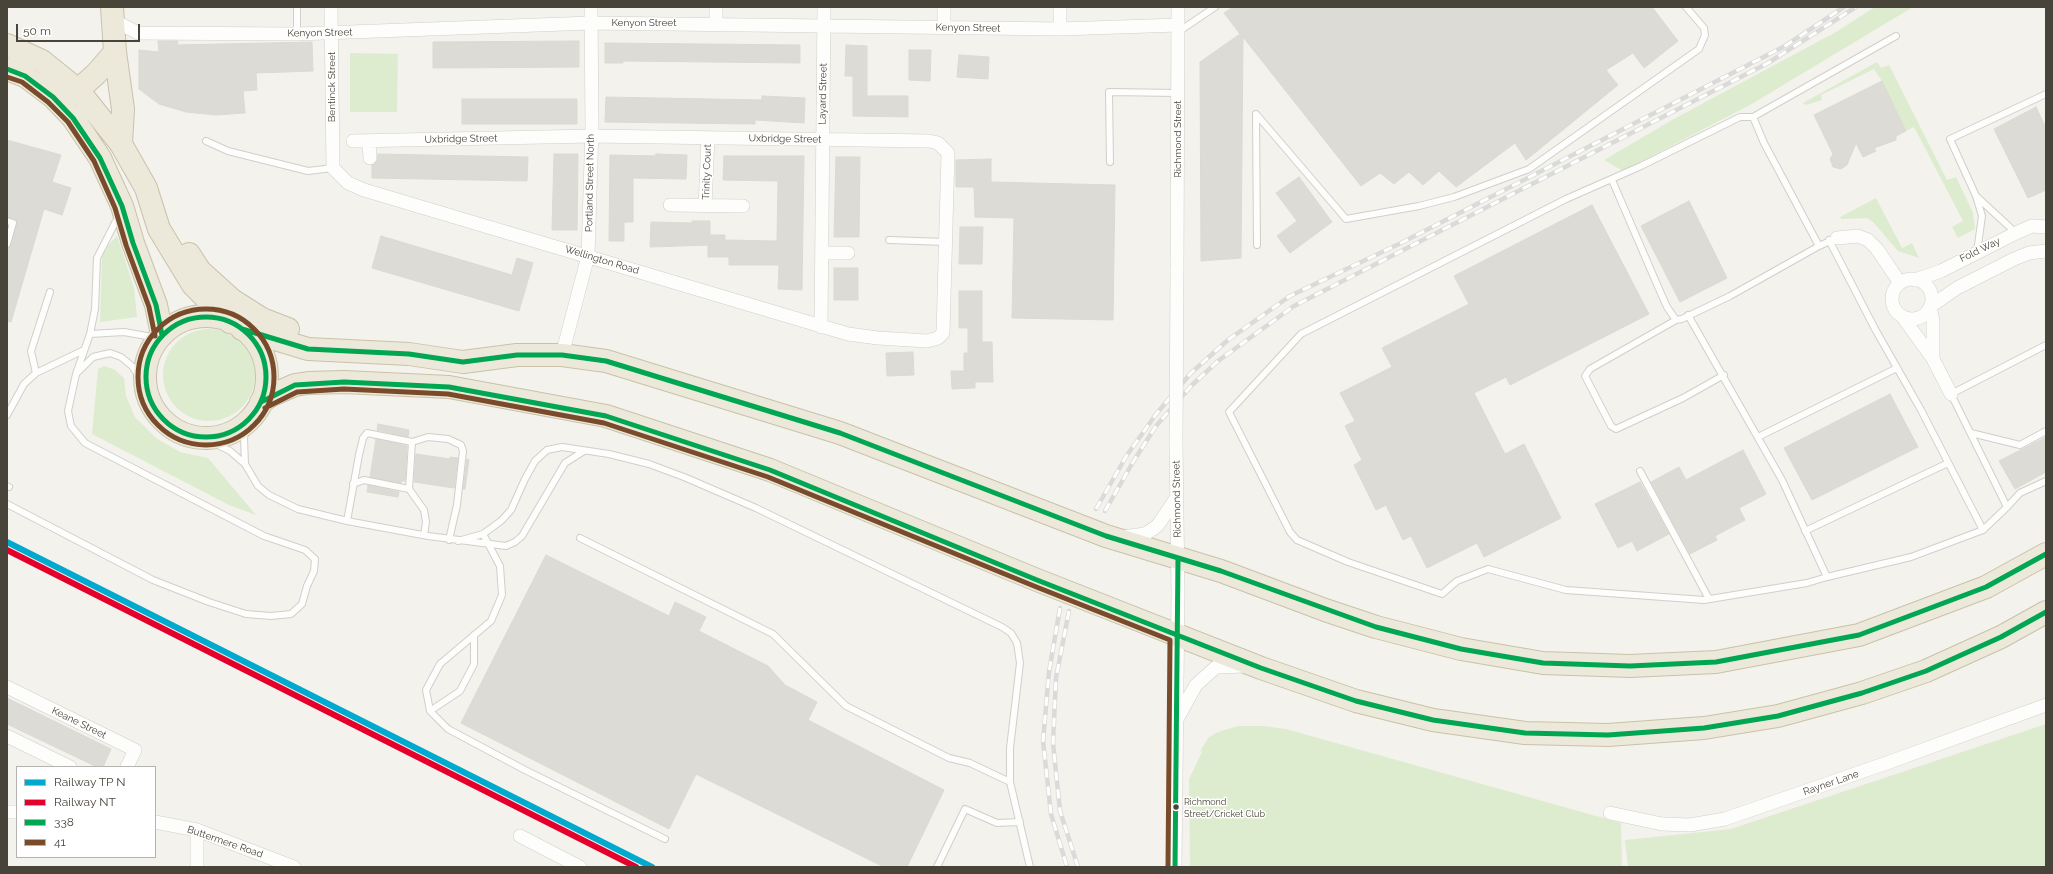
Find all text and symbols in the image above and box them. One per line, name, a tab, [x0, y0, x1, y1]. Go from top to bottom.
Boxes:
scale bar	[18, 16, 142, 42]
street label: Kenyon Street	[611, 17, 677, 29]
street label: Kenyon Street	[935, 21, 1001, 35]
text: 50 m	[23, 24, 51, 38]
street label: Kenyon Street	[287, 26, 353, 40]
street label: Bentinck Street	[326, 52, 338, 122]
street label: Layard Street	[816, 63, 830, 125]
street label: Richmond Street	[1172, 100, 1184, 178]
street label: Uxbridge Street	[424, 132, 498, 146]
street label: Uxbridge Street	[748, 132, 822, 146]
street label: Portland Street North	[583, 134, 597, 232]
street label: Trinity Court	[700, 144, 714, 200]
street label: Fold Way	[1958, 235, 2002, 265]
street label: Wellington Road	[563, 243, 641, 277]
street label: Richmond Street	[1170, 460, 1184, 538]
street label: Keane Street	[50, 705, 108, 741]
legend	[16, 766, 156, 858]
street label: Rayner Lane	[1802, 768, 1860, 798]
text: Railway TP N	[54, 775, 126, 789]
text: Railway NT	[54, 795, 116, 809]
place label: Richmond Street/Cricket Club	[1184, 797, 1265, 818]
marker: Richmond Street/Cricket Club	[1171, 802, 1181, 812]
text: 338	[54, 815, 74, 829]
street label: Buttermere Road	[186, 823, 264, 861]
text: 41	[54, 835, 66, 849]

